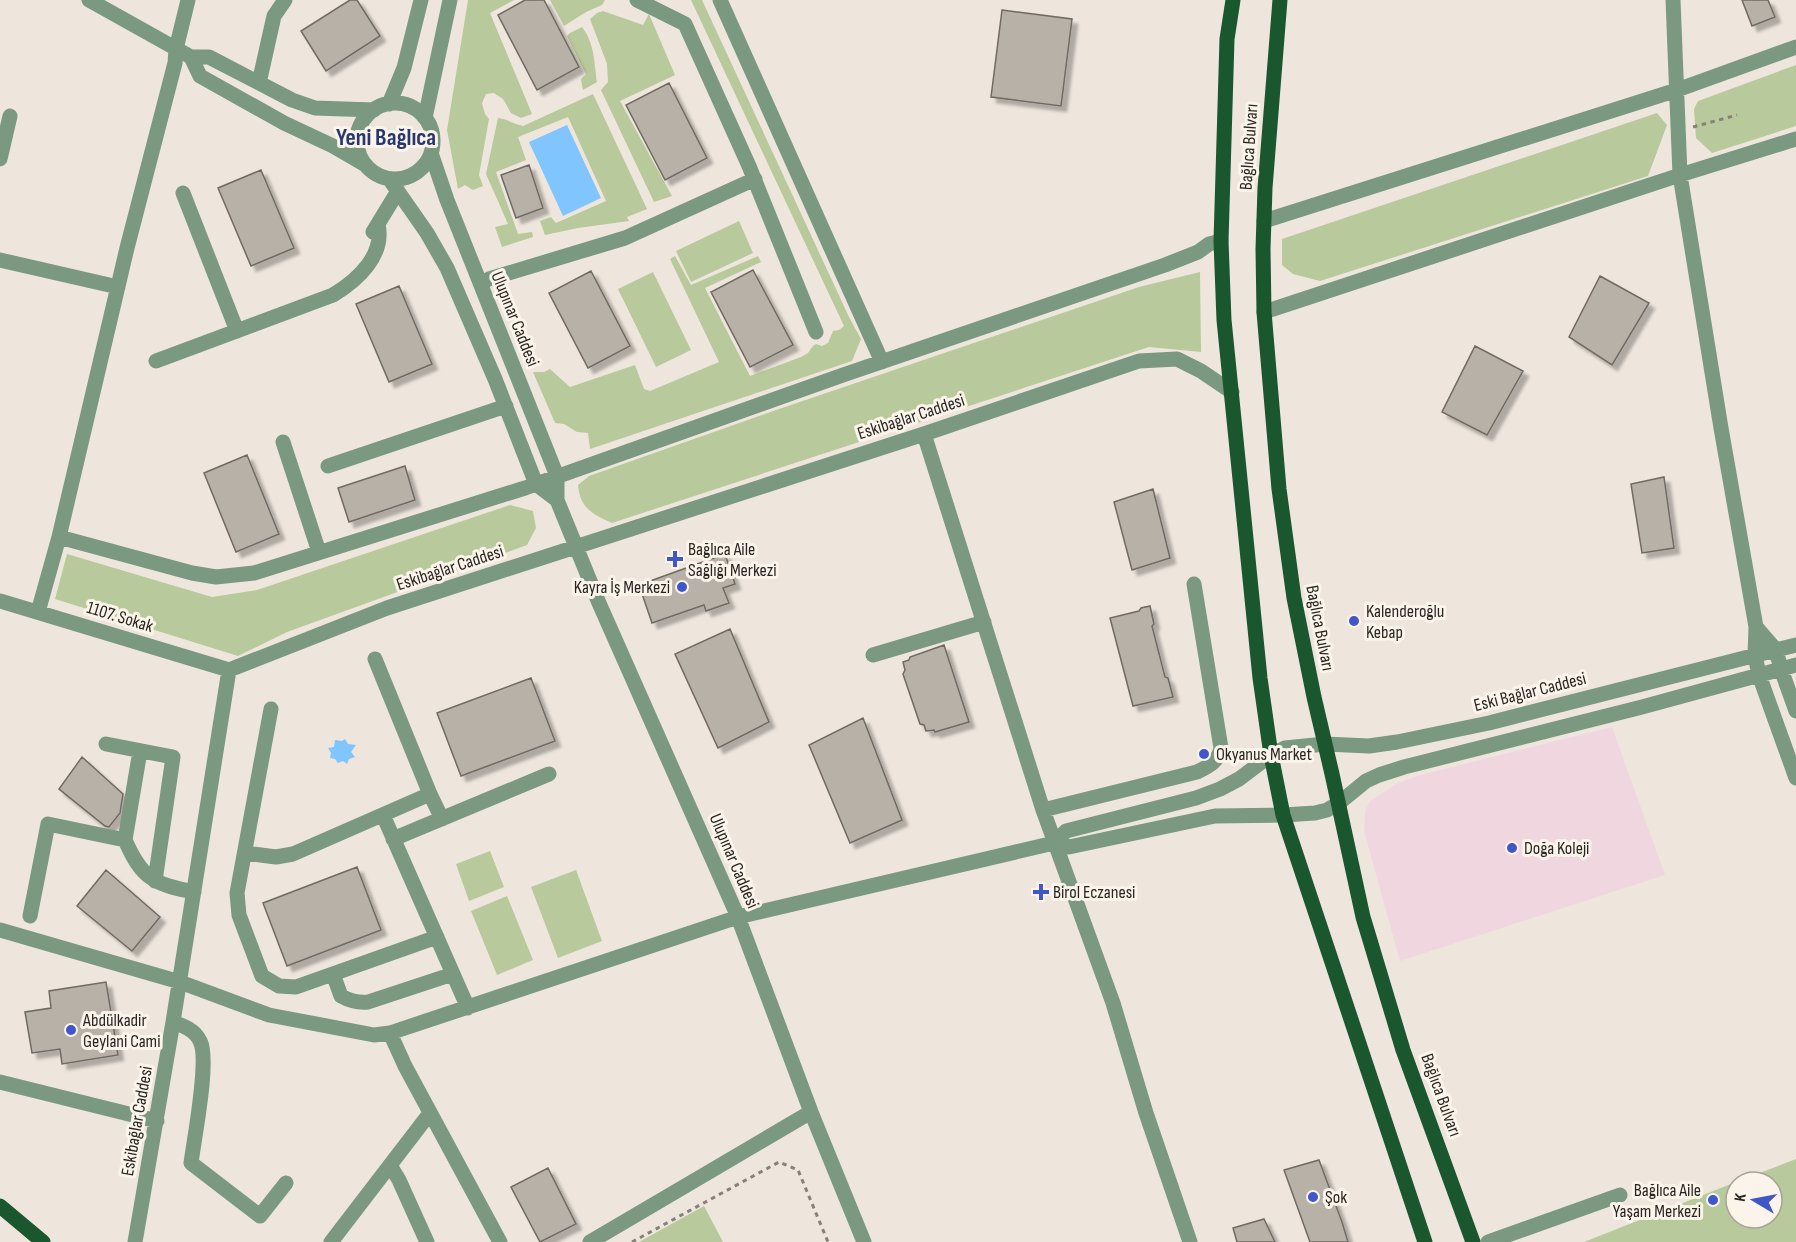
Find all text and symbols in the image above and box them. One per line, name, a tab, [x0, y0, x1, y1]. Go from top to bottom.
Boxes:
street label: Bağlıca Bulvarı	[1236, 103, 1262, 191]
district label: Yeni Bağlıca	[336, 123, 436, 152]
street label: Ulupınar Caddesi	[486, 268, 544, 370]
street label: Eskibağlar Caddesi	[855, 390, 967, 444]
place label: Bağlıca Aile Sağlığı Merkezi	[688, 539, 777, 581]
street label: Eskibağlar Caddesi	[394, 541, 506, 595]
marker: Bağlıca Aile Sağlığı Merkezi	[666, 550, 684, 568]
place label: Kayra İş Merkezi	[574, 577, 670, 598]
marker: Kayra İş Merkezi	[675, 580, 689, 594]
street label: Bağlıca Bulvarı	[1301, 583, 1339, 673]
street label: 1107. Sokak	[84, 597, 156, 637]
place label: Kalenderoğlu Kebap	[1366, 601, 1444, 643]
marker: Kalenderoğlu Kebap	[1347, 614, 1361, 628]
street label: Eski Bağlar Caddesi	[1472, 668, 1588, 716]
place label: Okyanus Market	[1216, 744, 1312, 765]
marker: Okyanus Market	[1197, 747, 1211, 761]
street label: Ulupınar Caddesi	[705, 811, 763, 911]
place label: Doğa Koleji	[1524, 838, 1589, 859]
marker: Doğa Koleji	[1505, 841, 1519, 855]
place label: Birol Eczanesi	[1053, 882, 1135, 903]
marker: Birol Eczanesi	[1034, 885, 1048, 899]
place label: Abdülkadir Geylani Cami	[82, 1010, 161, 1052]
marker: Abdülkadir Geylani Cami	[64, 1023, 78, 1037]
street label: Bağlıca Bulvarı	[1416, 1051, 1466, 1139]
street label: Eskibağlar Caddesi	[117, 1064, 157, 1178]
north arrow	[1724, 1170, 1784, 1230]
place label: Bağlıca Aile Yaşam Merkezi	[1613, 1180, 1701, 1222]
place label: Şok	[1325, 1187, 1347, 1208]
marker: Şok	[1306, 1190, 1320, 1204]
text: K	[1731, 1192, 1751, 1203]
marker: Bağlıca Aile Yaşam Merkezi	[1706, 1193, 1720, 1207]

